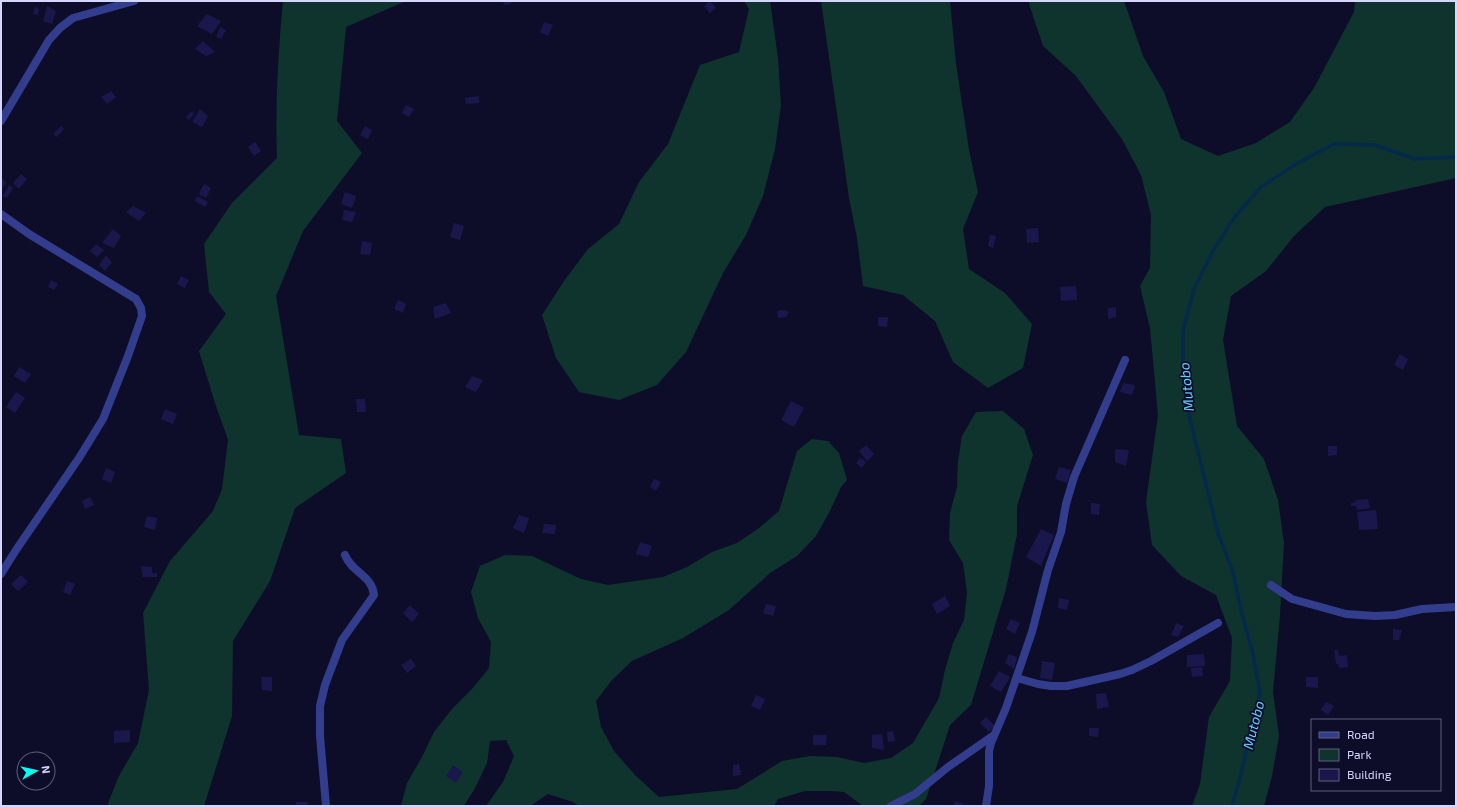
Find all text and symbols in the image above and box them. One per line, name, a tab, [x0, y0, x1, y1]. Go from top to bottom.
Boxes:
water label: Mutobo	[1175, 361, 1197, 412]
water label: Mutobo	[1239, 699, 1267, 751]
legend	[1311, 719, 1441, 791]
text: Road	[1347, 727, 1375, 741]
text: Park	[1347, 747, 1372, 761]
north arrow	[16, 751, 56, 791]
text: N	[39, 765, 53, 774]
text: Building	[1347, 767, 1392, 781]

